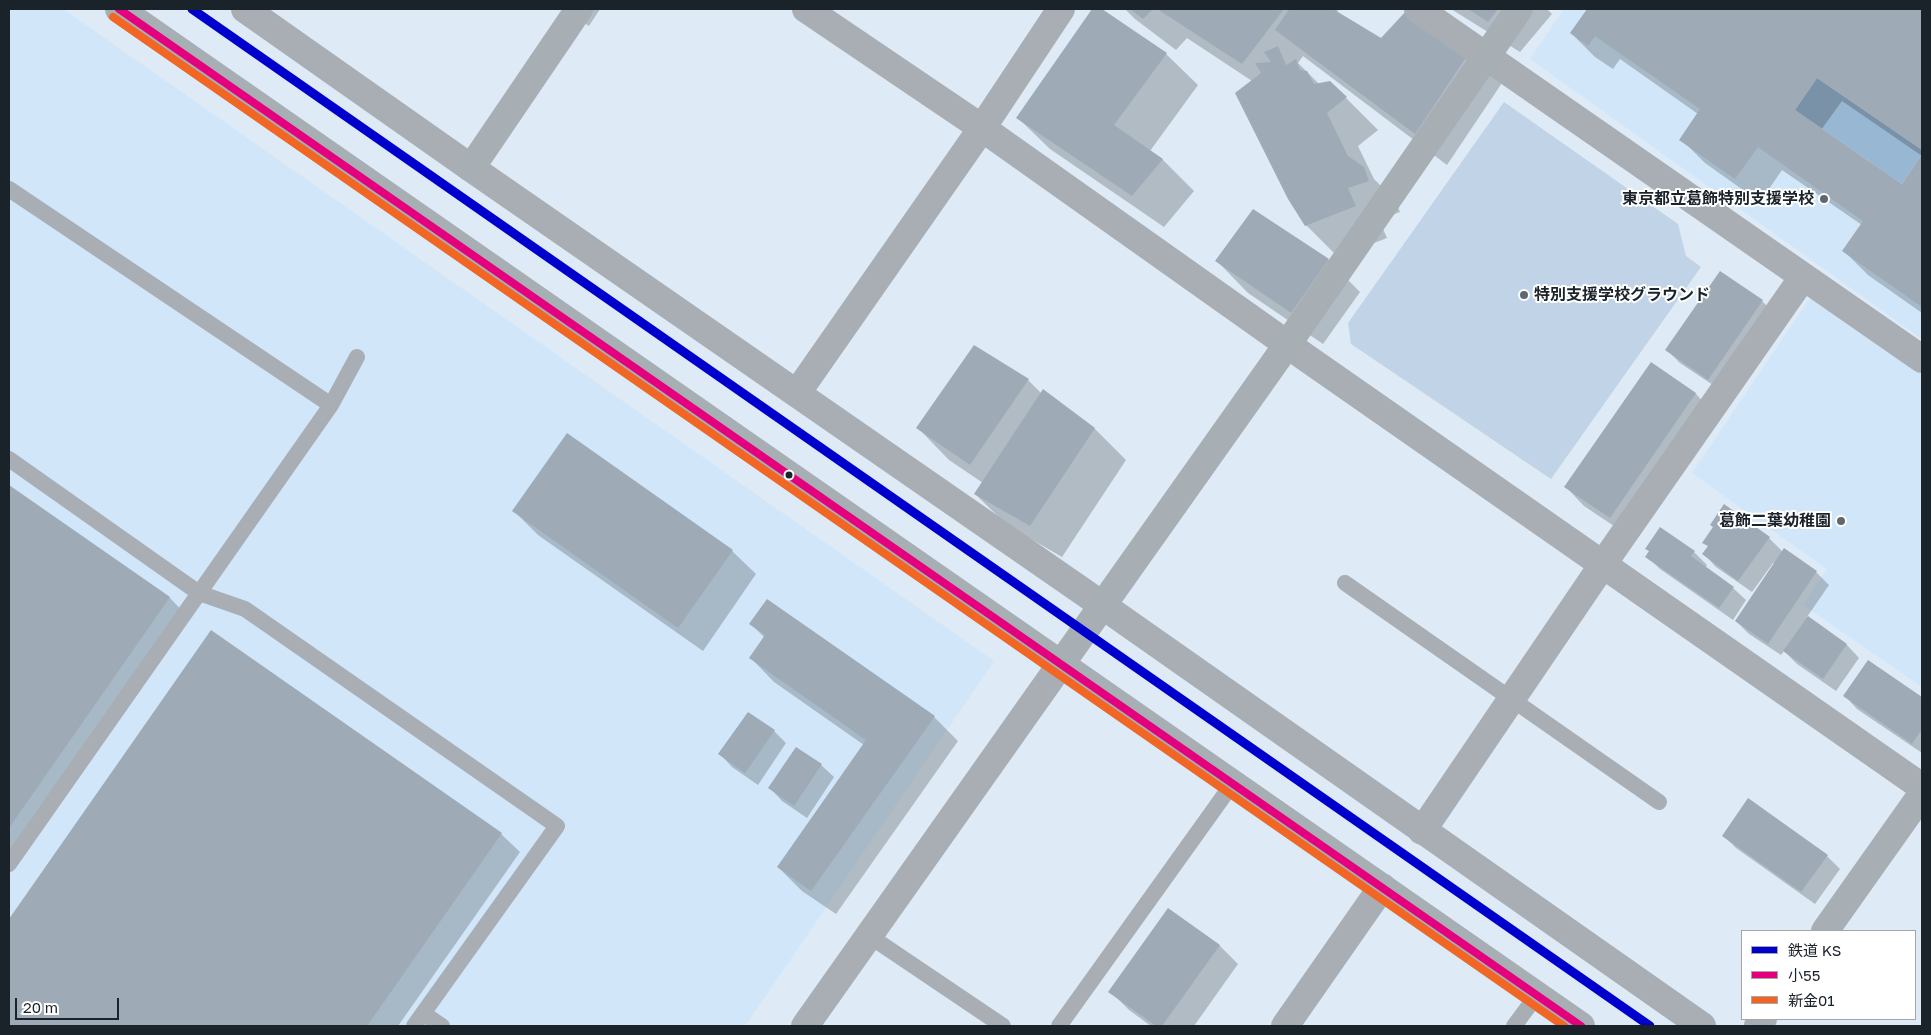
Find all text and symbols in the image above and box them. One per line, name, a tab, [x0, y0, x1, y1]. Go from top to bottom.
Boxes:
place label: 東京都立葛飾特別支援学校	[1622, 189, 1814, 209]
marker: 東京都立葛飾特別支援学校	[1818, 193, 1830, 205]
place label: 特別支援学校グラウンド	[1534, 285, 1710, 305]
marker: 特別支援学校グラウンド	[1518, 289, 1530, 301]
unlabelled marker	[784, 470, 794, 480]
place label: 葛飾二葉幼稚園	[1719, 511, 1831, 531]
marker: 葛飾二葉幼稚園	[1835, 515, 1847, 527]
legend	[1741, 930, 1916, 1020]
text: 鉄道 KS	[1788, 941, 1841, 959]
text: 小55	[1788, 966, 1820, 984]
scale bar	[18, 988, 121, 1020]
text: 新金01	[1788, 991, 1835, 1009]
text: 20 m	[23, 998, 58, 1016]

